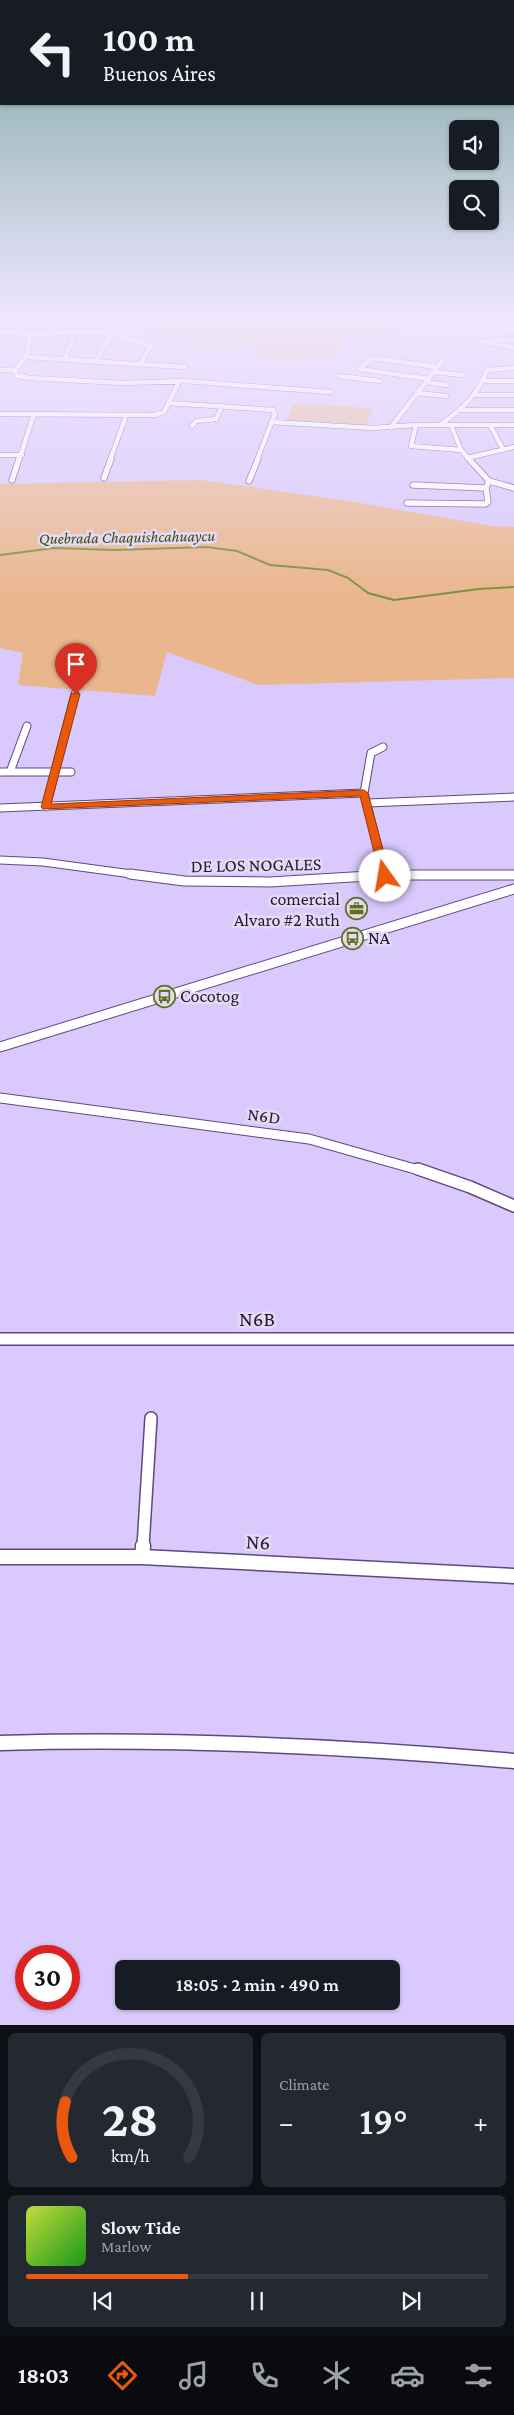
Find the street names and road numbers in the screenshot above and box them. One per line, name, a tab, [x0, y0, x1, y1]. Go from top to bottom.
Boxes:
street label: DE LOS NOGALES	[191, 854, 321, 876]
street label: N6D	[246, 1104, 282, 1128]
street label: N6B	[239, 1307, 275, 1331]
street label: N6	[245, 1529, 271, 1555]

